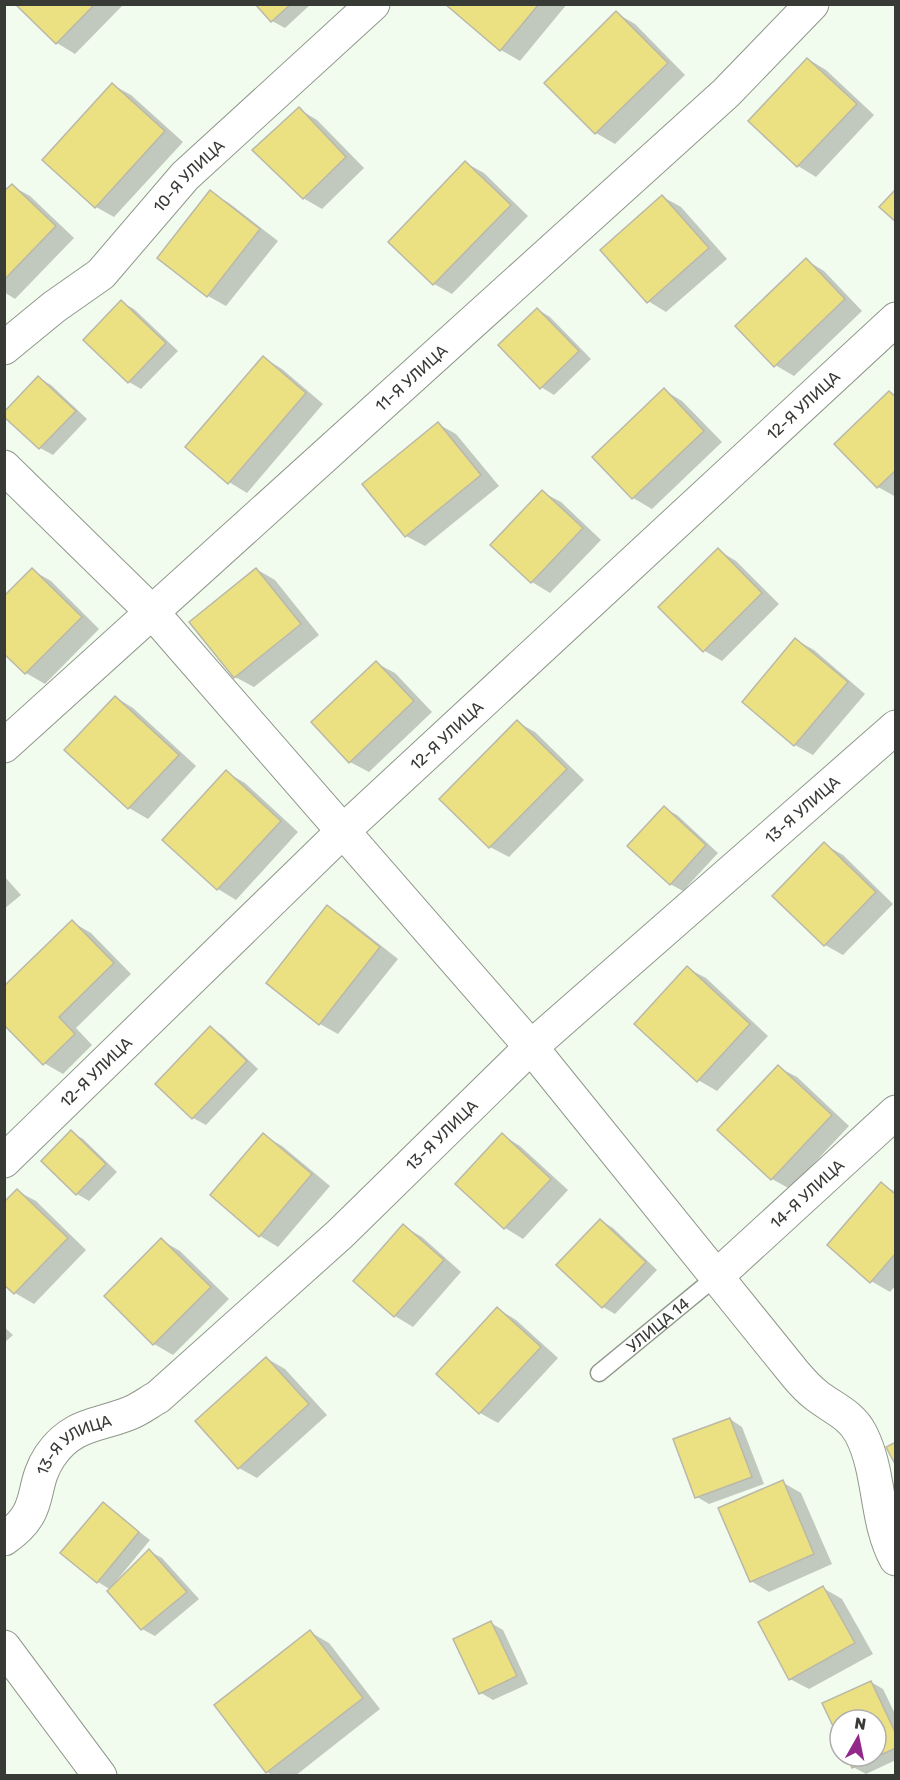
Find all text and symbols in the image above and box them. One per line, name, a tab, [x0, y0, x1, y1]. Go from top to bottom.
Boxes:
street label: 10-Я УЛИЦА	[149, 135, 228, 216]
street label: 11-Я УЛИЦА	[371, 340, 451, 415]
street label: 12-Я УЛИЦА	[763, 366, 844, 444]
street label: 12-Я УЛИЦА	[406, 697, 487, 774]
street label: 13-Я УЛИЦА	[761, 771, 844, 847]
street label: 12-Я УЛИЦА	[56, 1032, 136, 1111]
street label: 13-Я УЛИЦА	[401, 1095, 481, 1174]
street label: 14-Я УЛИЦА	[766, 1155, 848, 1232]
street label: УЛИЦА 14	[623, 1293, 693, 1356]
street label: 13-Я УЛИЦА	[32, 1410, 114, 1478]
north arrow	[828, 1708, 888, 1768]
text: N	[853, 1713, 867, 1734]

